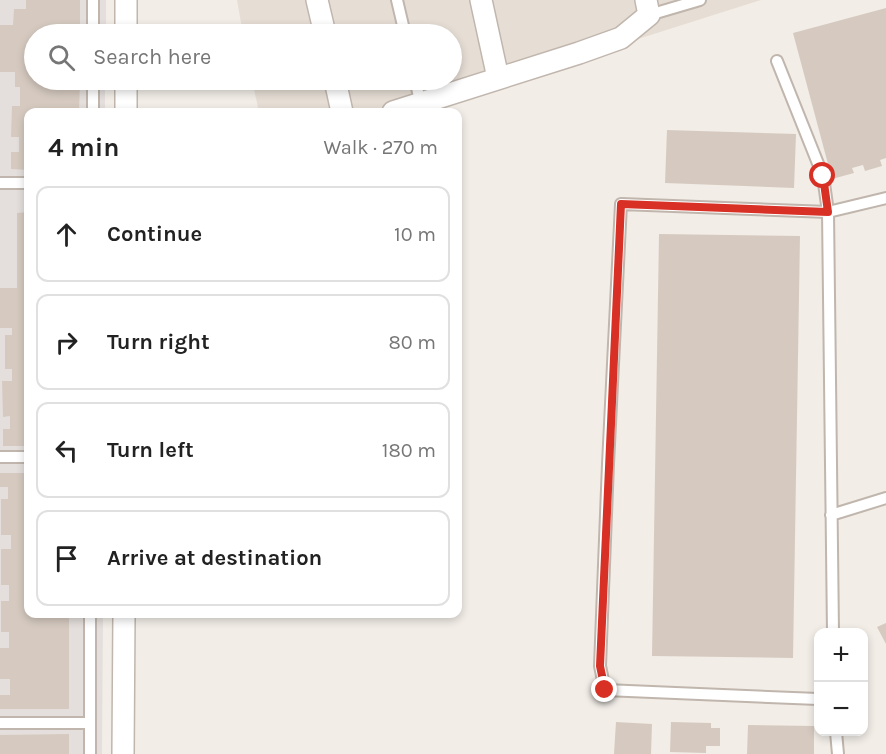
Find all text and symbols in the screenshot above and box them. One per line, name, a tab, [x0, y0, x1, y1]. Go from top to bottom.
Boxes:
search box	[24, 24, 462, 90]
icon: search	[45, 41, 78, 74]
text: Search here	[93, 44, 211, 70]
text: 4 min	[48, 132, 119, 163]
text: Walk · 270 m	[324, 136, 438, 159]
route start	[809, 162, 835, 188]
icon: ahead	[50, 218, 83, 251]
text: Continue	[107, 221, 202, 247]
text: 10 m	[394, 223, 436, 246]
icon: right	[50, 326, 83, 359]
text: Turn right	[107, 329, 210, 355]
text: 80 m	[388, 331, 436, 354]
icon: left	[50, 434, 83, 467]
text: Turn left	[107, 437, 194, 463]
text: 180 m	[382, 439, 436, 462]
icon: arrive	[50, 542, 83, 575]
text: Arrive at destination	[107, 545, 322, 571]
map controls	[814, 628, 868, 736]
button: +	[814, 628, 868, 682]
route end	[591, 676, 617, 702]
button: −	[814, 682, 868, 736]

